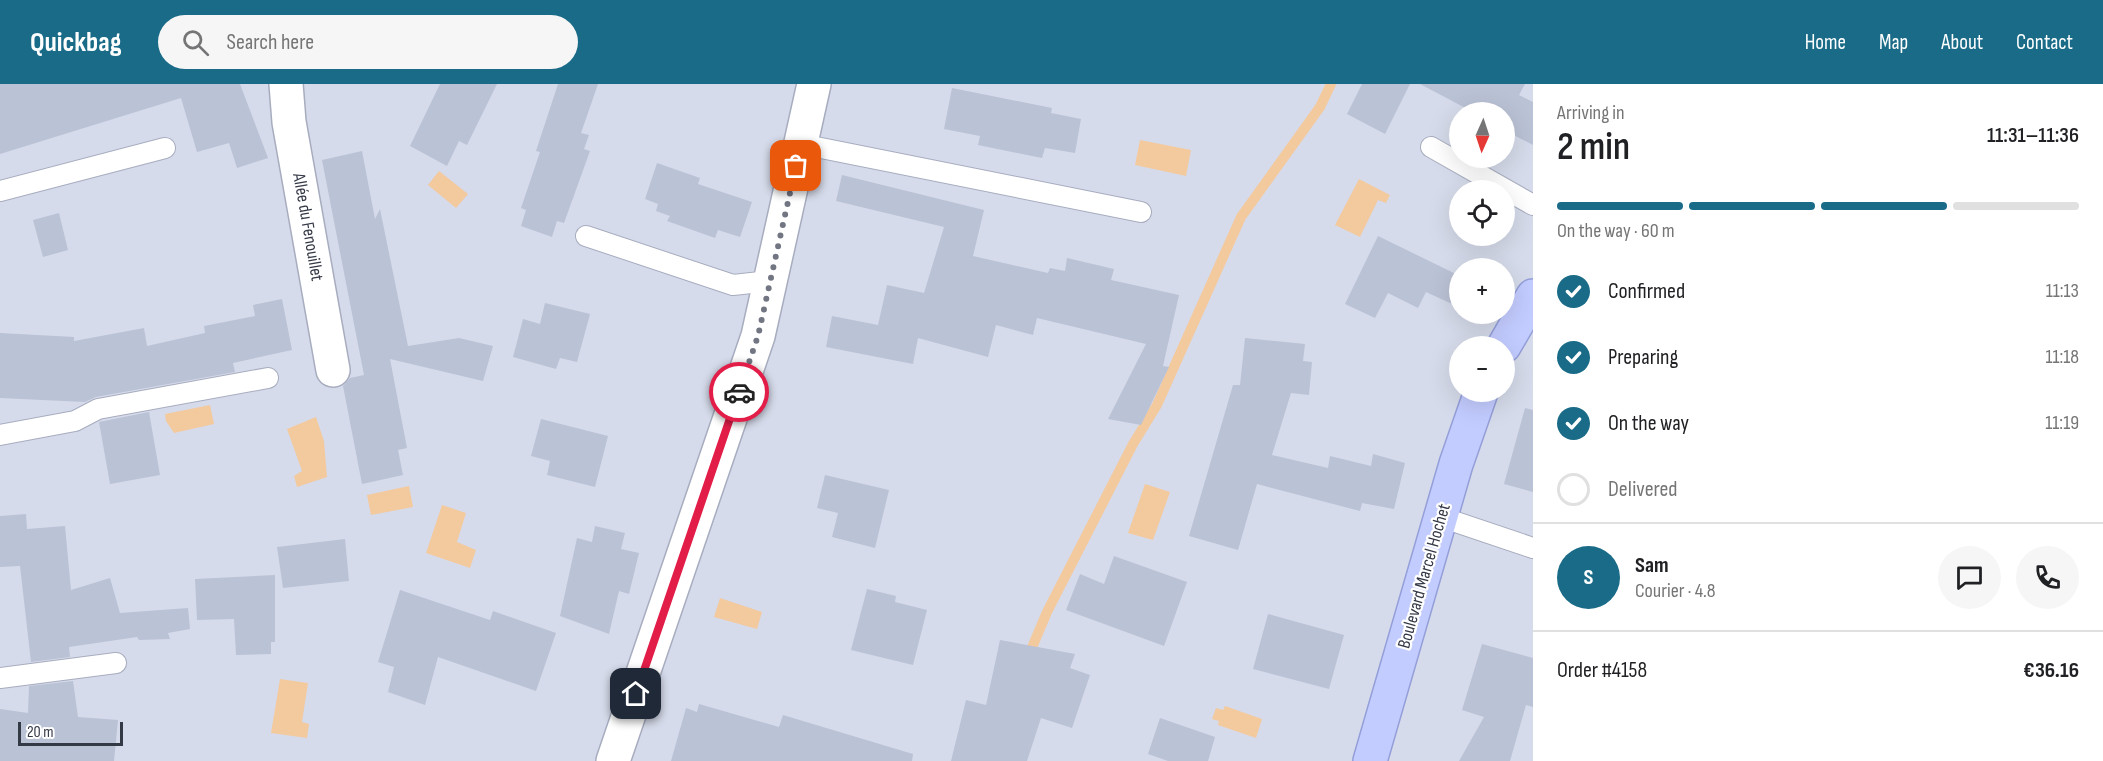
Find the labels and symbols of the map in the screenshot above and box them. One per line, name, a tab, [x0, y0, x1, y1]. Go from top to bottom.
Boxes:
north arrow	[1449, 102, 1515, 168]
pin	[770, 140, 821, 191]
street label: Allée du Fenouillet	[288, 170, 328, 283]
courier	[709, 362, 769, 422]
street label: Boulevard Marcel Hochet	[1393, 501, 1455, 651]
pin	[610, 668, 661, 719]
scale bar	[18, 719, 123, 746]

